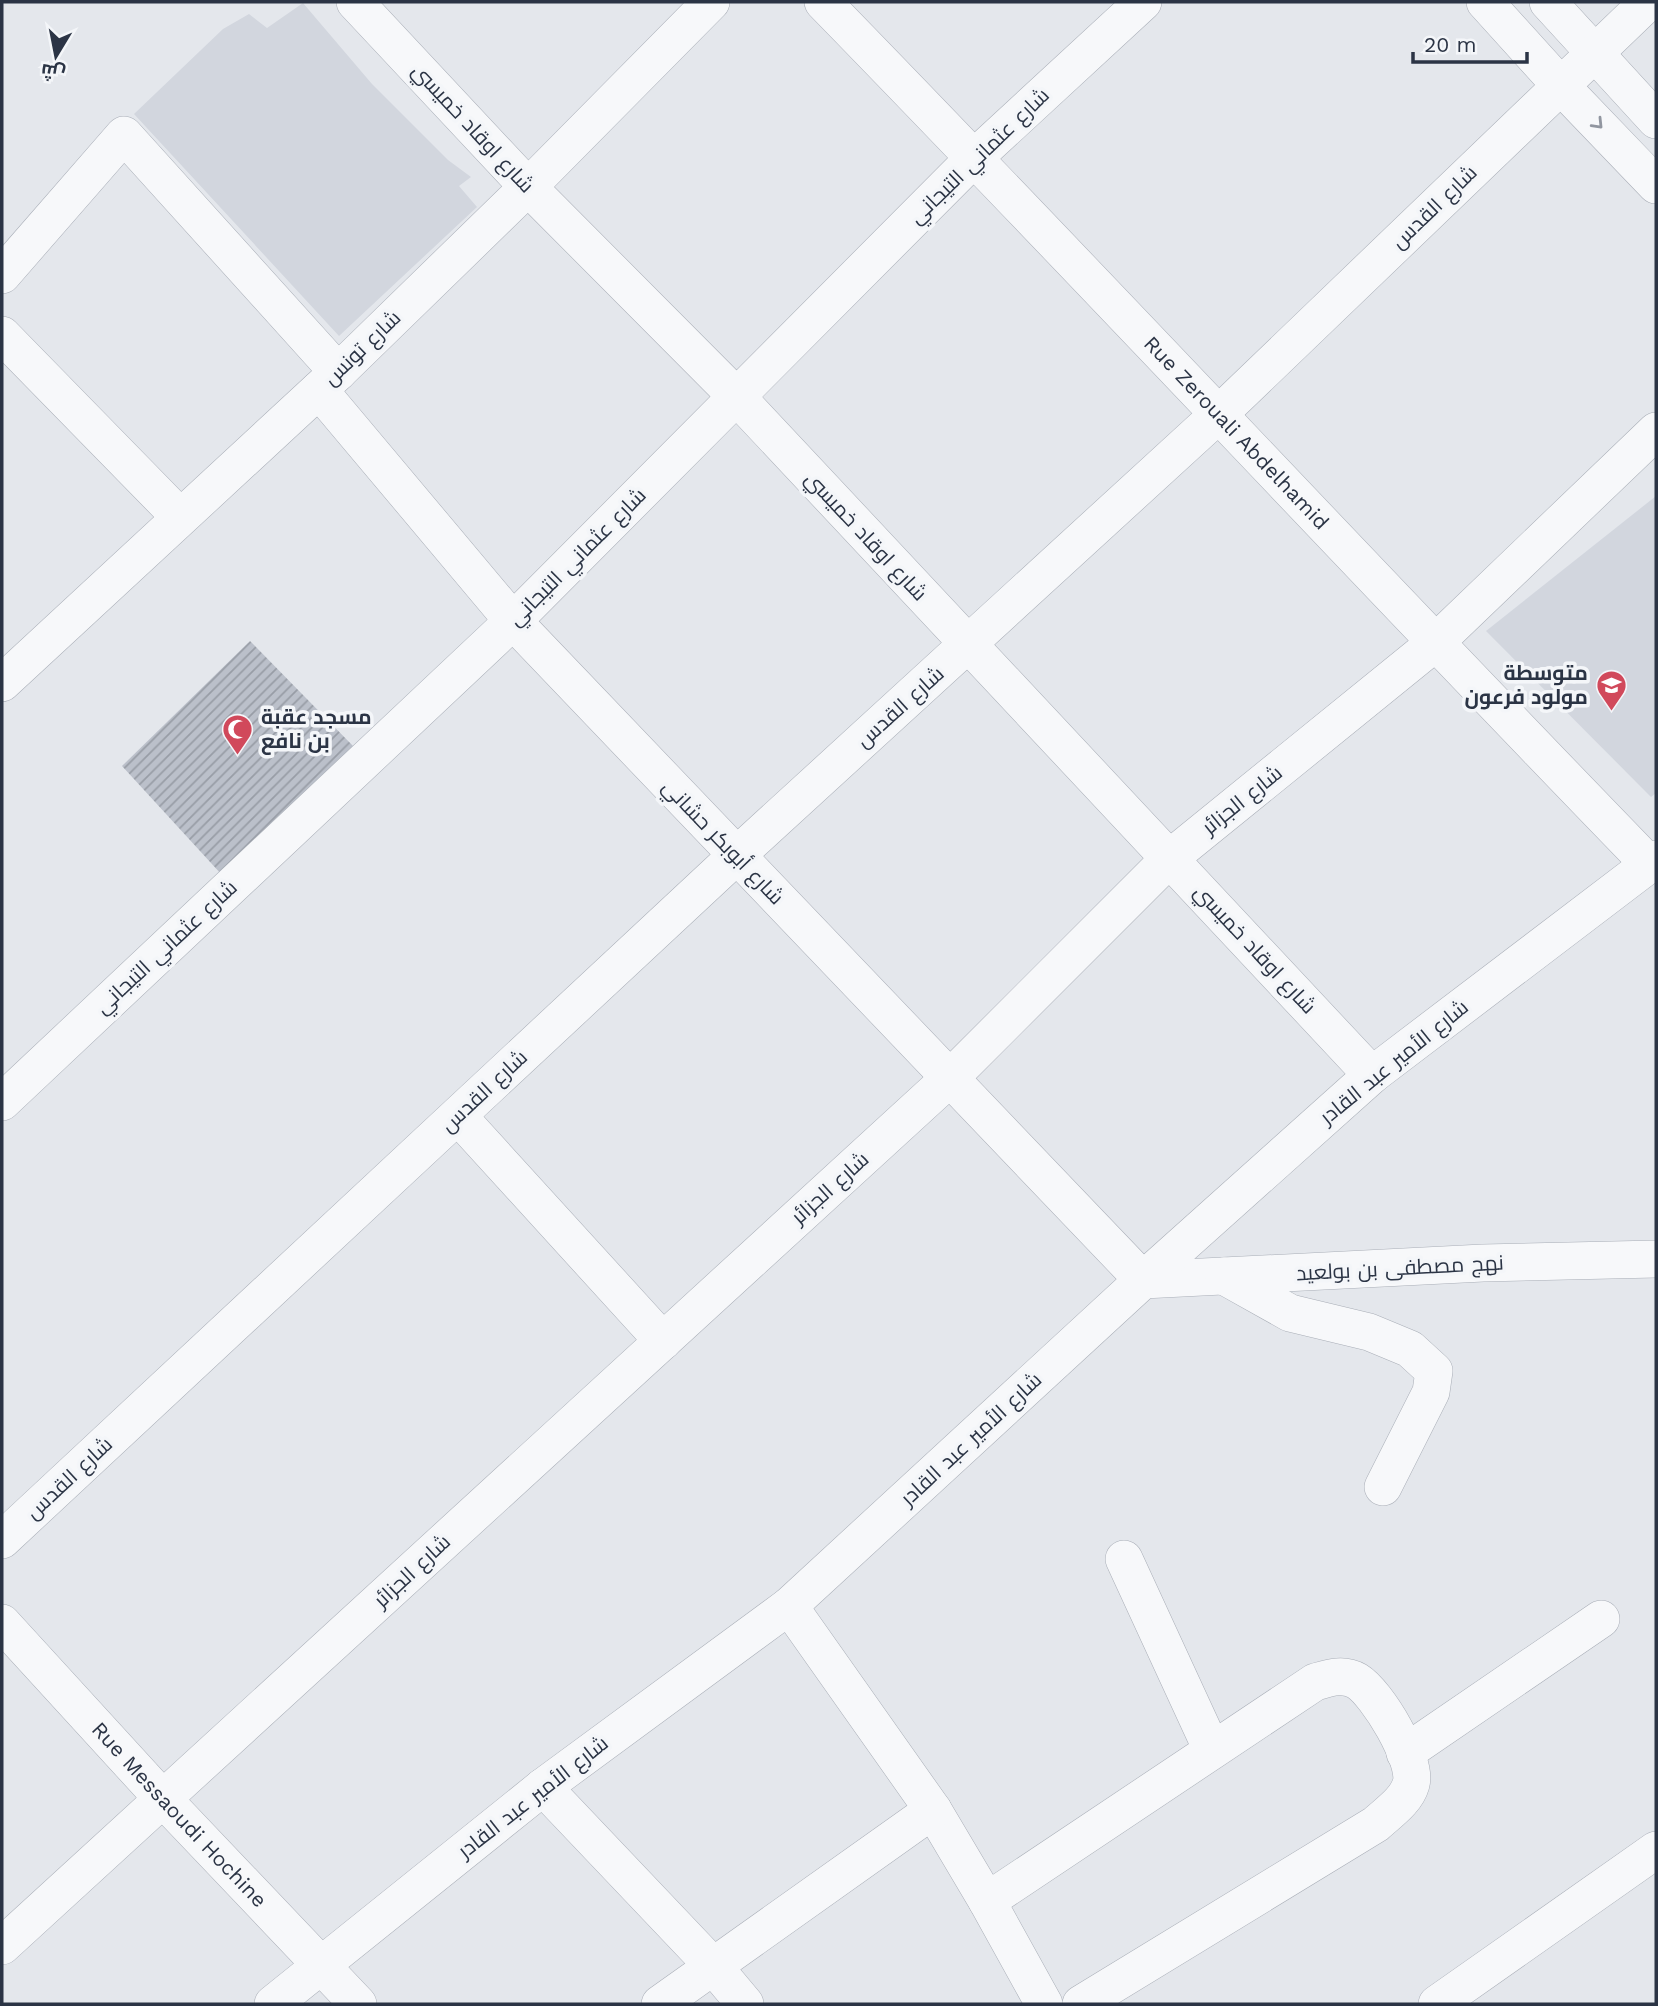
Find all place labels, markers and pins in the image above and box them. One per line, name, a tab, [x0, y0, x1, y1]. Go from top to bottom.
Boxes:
place label: متوسطة مولود فرعون	[1464, 660, 1588, 710]
school or university icon: متوسطة مولود فرعون	[1594, 668, 1628, 712]
place label: مسجد عقبة بن نافع	[261, 704, 372, 755]
mosque icon: مسجد عقبة بن نافع	[221, 712, 255, 756]

